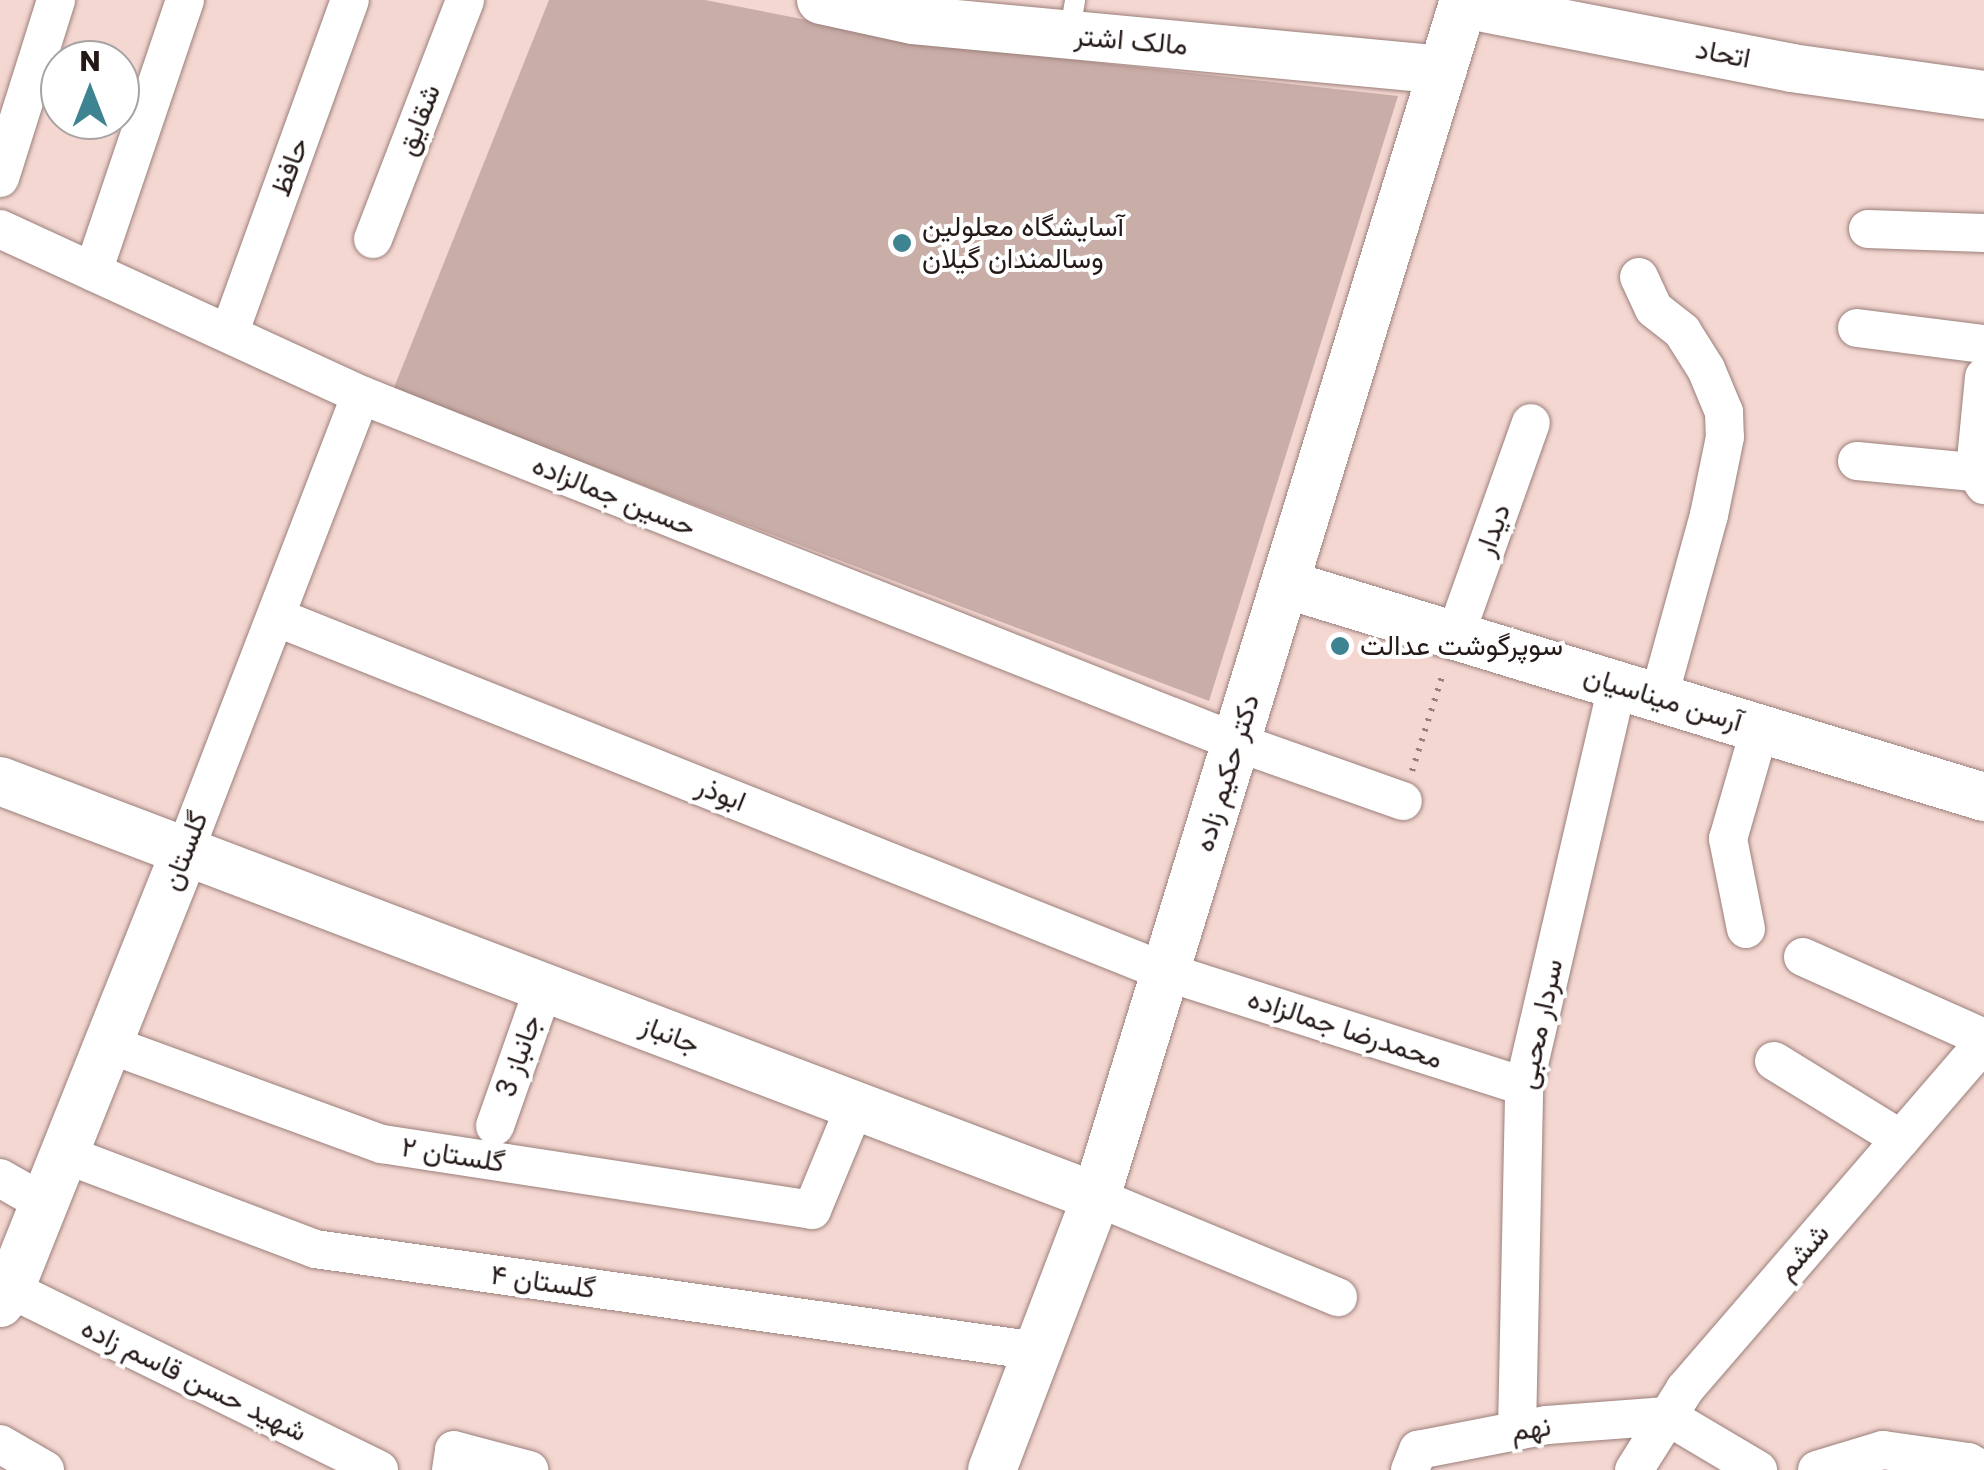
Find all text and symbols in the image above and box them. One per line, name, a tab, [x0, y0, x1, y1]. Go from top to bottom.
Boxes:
street label: مالک اشتر	[1073, 19, 1189, 63]
street label: اتحاد	[1693, 32, 1753, 76]
north arrow	[40, 40, 140, 140]
text: N	[79, 42, 101, 81]
street label: شقایق	[390, 80, 448, 160]
street label: حافظ	[264, 133, 316, 201]
place label: آسایشگاه معلولین وسالمندان گیلان	[922, 210, 1124, 276]
marker: آسایشگاه معلولین وسالمندان گیلان	[891, 232, 913, 254]
street label: حسین جمالزاده	[527, 448, 701, 544]
street label: دیدار	[1468, 499, 1518, 561]
place label: سوپرگوشت عدالت	[1360, 629, 1563, 663]
marker: سوپرگوشت عدالت	[1329, 635, 1351, 657]
street label: آرسن میناسیان	[1580, 659, 1746, 739]
street label: دکتر حکیم زاده	[1187, 690, 1267, 856]
street label: ابوذر	[691, 769, 751, 819]
street label: گلستان	[155, 807, 215, 895]
street label: سردار محبی	[1510, 956, 1570, 1092]
street label: محمدرضا جمالزاده	[1243, 982, 1447, 1076]
street label: جانباز	[636, 1008, 704, 1062]
street label: جانباز 3	[489, 1011, 549, 1101]
street label: گلستان ۲	[399, 1130, 507, 1180]
street label: ششم	[1770, 1217, 1836, 1287]
street label: گلستان ۴	[488, 1258, 598, 1306]
street label: شهید حسن قاسم زاده	[76, 1311, 312, 1449]
street label: نهم	[1509, 1409, 1553, 1449]

